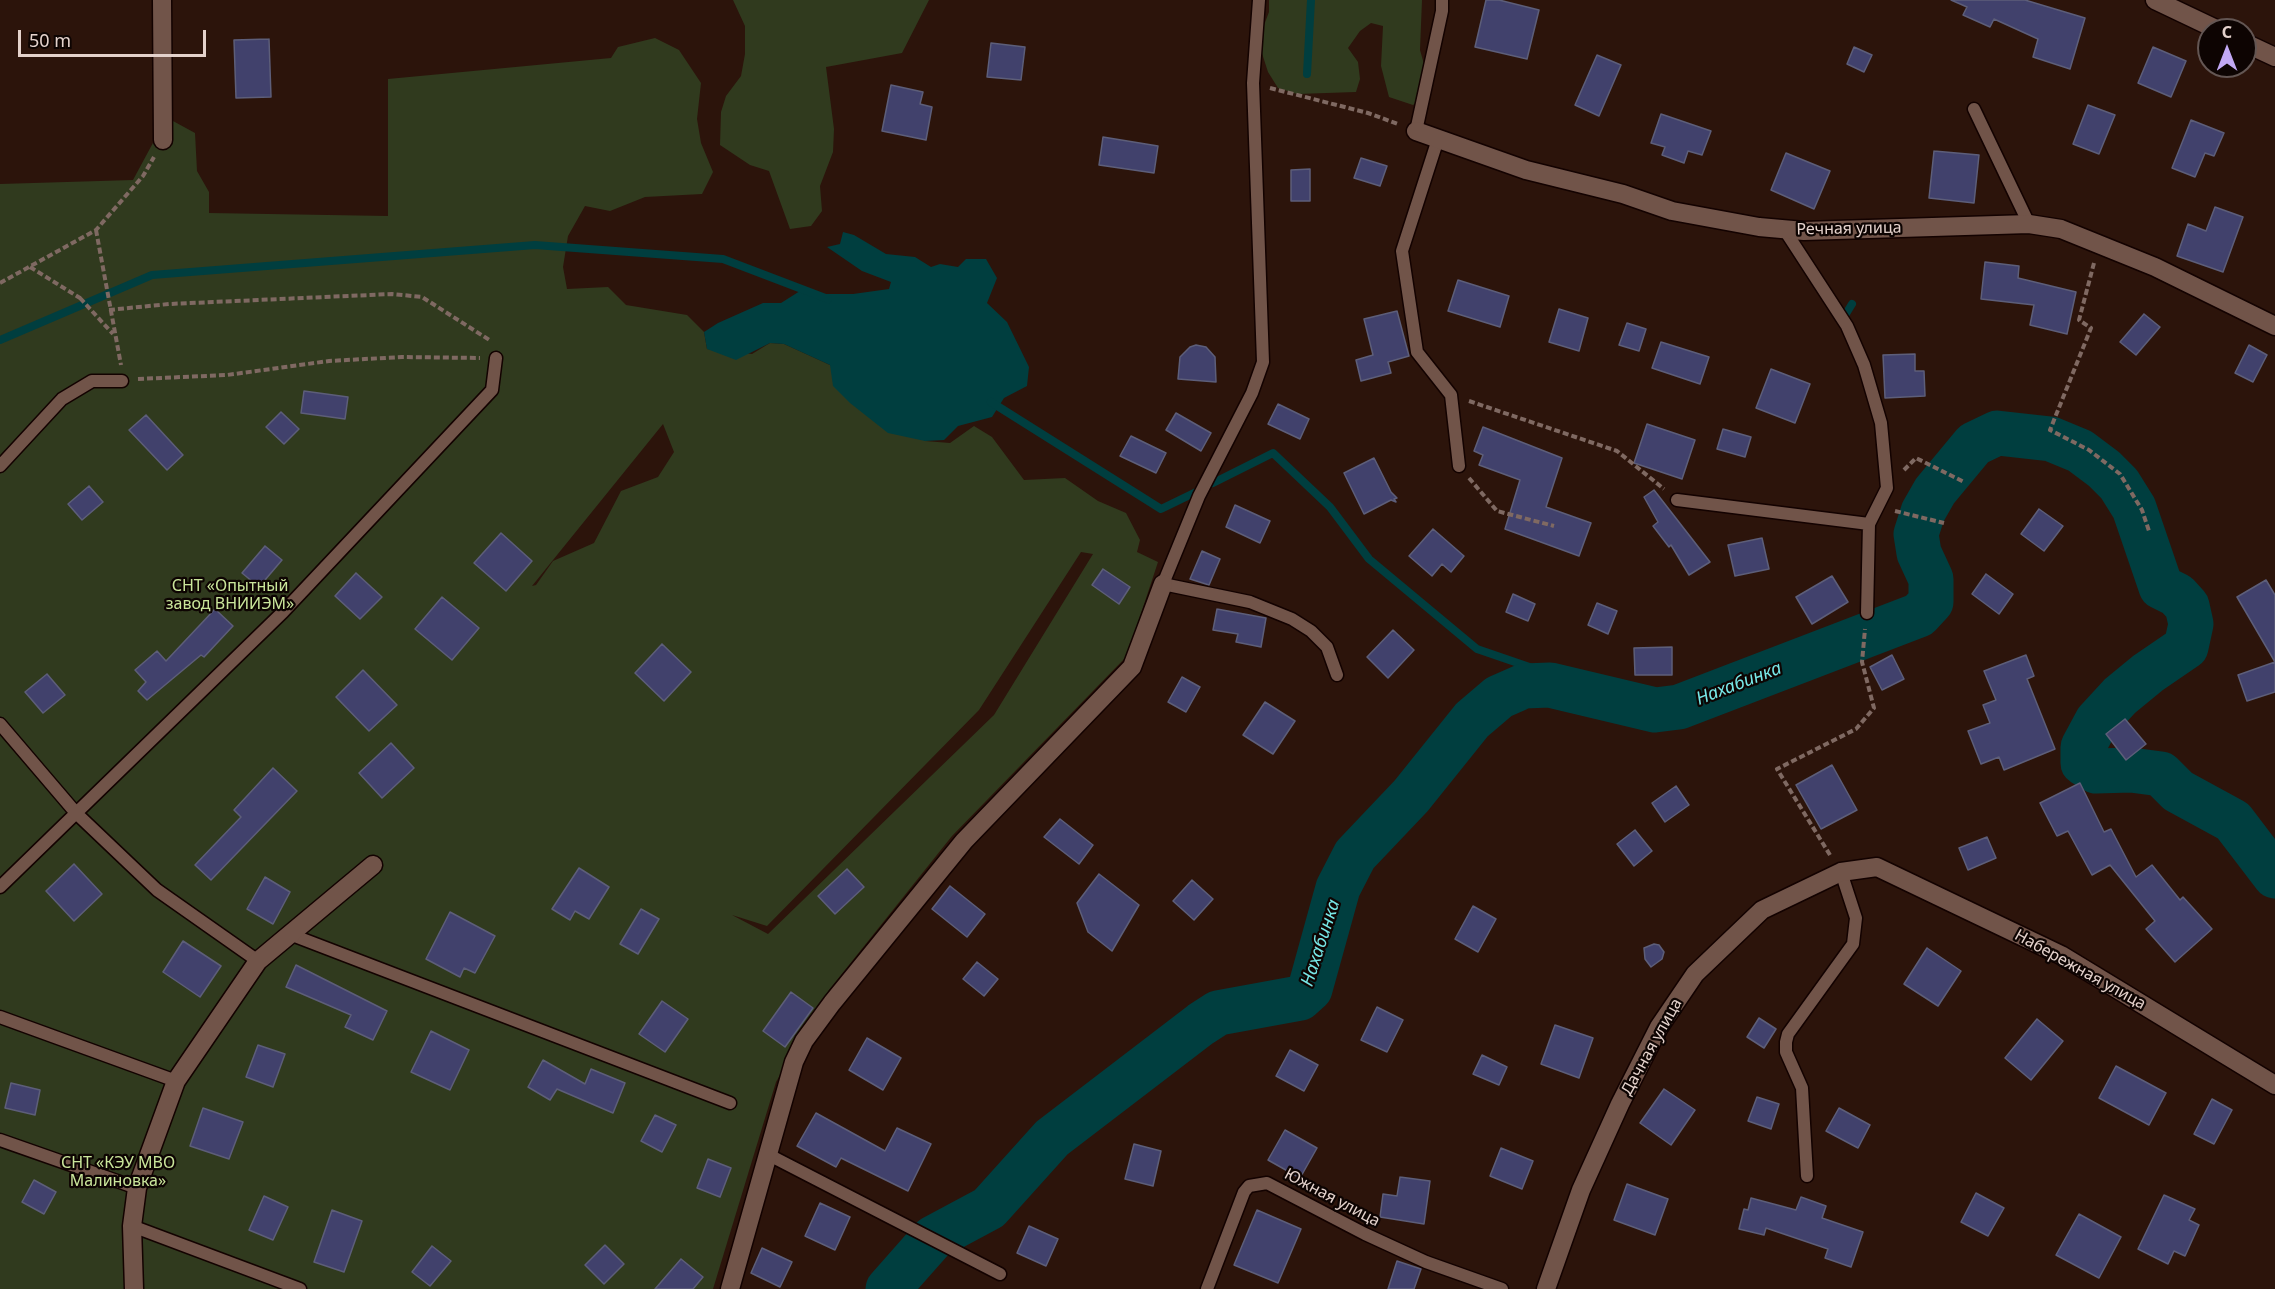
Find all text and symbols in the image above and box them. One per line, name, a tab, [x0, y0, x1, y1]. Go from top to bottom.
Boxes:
scale bar	[21, 18, 208, 56]
north arrow	[2197, 18, 2257, 78]
text: С	[2222, 21, 2232, 43]
text: 50 m	[29, 28, 71, 52]
street label: Речная улица	[1796, 218, 1902, 240]
park label: СНТ «Опытный завод ВНИИЭМ»	[166, 576, 294, 614]
water label: Нахабинка	[1693, 658, 1785, 710]
water label: Нахабинка	[1297, 897, 1345, 989]
street label: Набережная улица	[2011, 926, 2149, 1014]
street label: Дачная улица	[1618, 995, 1686, 1099]
park label: СНТ «КЭУ МВО Малиновка»	[61, 1153, 175, 1191]
street label: Южная улица	[1281, 1165, 1383, 1231]

